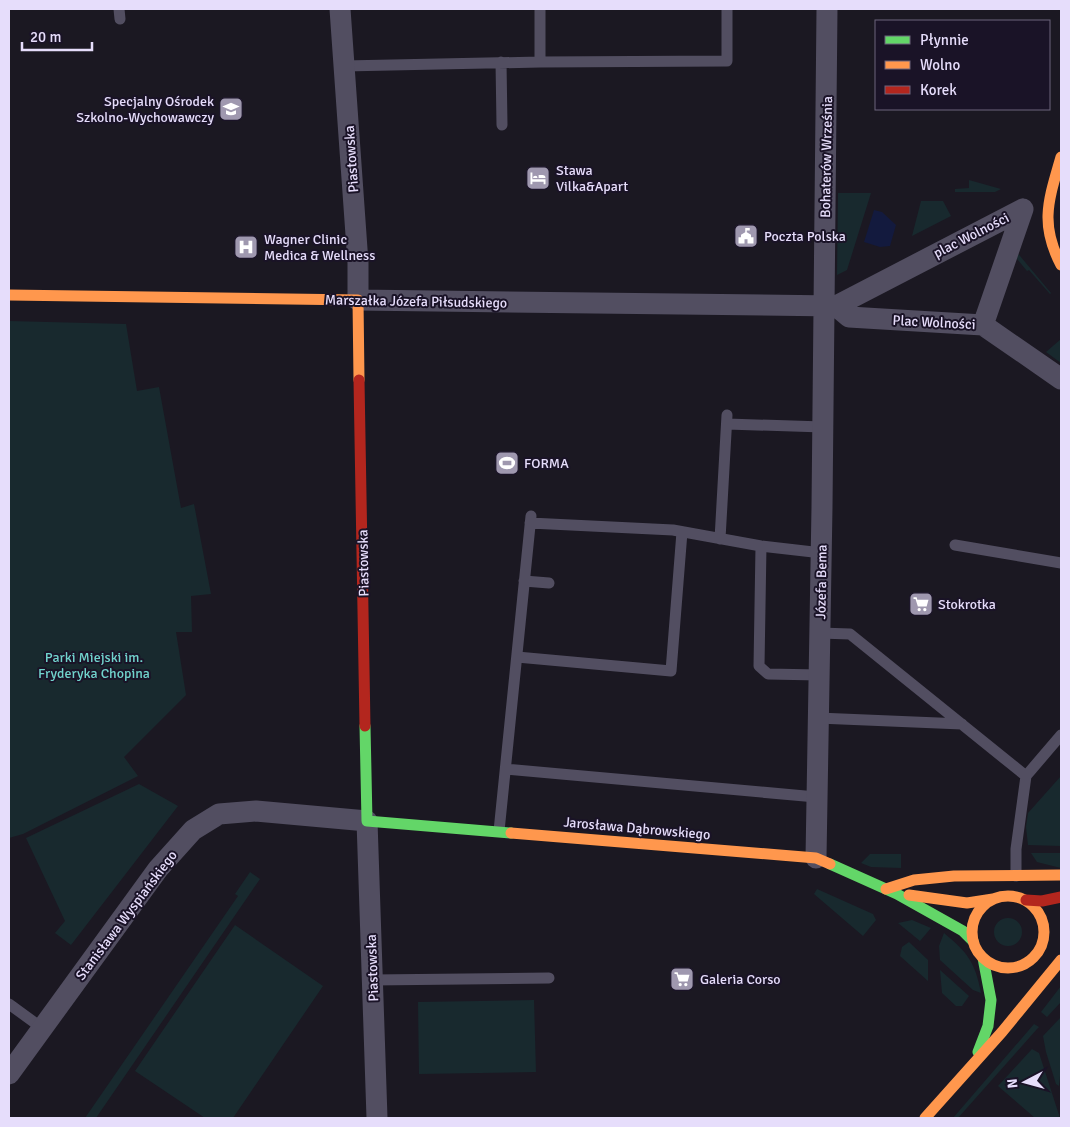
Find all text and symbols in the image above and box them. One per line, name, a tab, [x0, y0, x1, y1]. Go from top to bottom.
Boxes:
scale bar	[22, 20, 92, 52]
legend	[875, 20, 1050, 110]
text: 20 m	[30, 28, 61, 46]
text: Płynnie	[920, 31, 969, 49]
text: Wolno	[920, 56, 961, 74]
text: Korek	[920, 81, 957, 99]
place label: Specjalny Ośrodek Szkolno-Wychowawczy	[76, 93, 214, 126]
school or university icon: Specjalny Ośrodek Szkolno-Wychowawczy	[218, 96, 244, 122]
street label: Bohaterów Września	[817, 96, 836, 218]
street label: Piastowska	[341, 125, 362, 193]
place label: Stawa Vilka&Apart	[556, 162, 628, 195]
hotel icon: Stawa Vilka&Apart	[525, 165, 551, 191]
street label: plac Wolności	[931, 209, 1012, 262]
public building icon: Poczta Polska	[733, 223, 759, 249]
place label: Poczta Polska	[764, 228, 846, 245]
place label: Wagner Clinic Medica & Wellness	[264, 231, 375, 264]
hospital icon: Wagner Clinic Medica & Wellness	[233, 234, 259, 260]
street label: Marszałka Józefa Piłsudskiego	[325, 291, 507, 312]
street label: Plac Wolności	[892, 312, 976, 333]
sports icon: FORMA	[494, 450, 520, 476]
place label: FORMA	[524, 455, 569, 472]
street label: Piastowska	[354, 529, 373, 597]
street label: Józefa Bema	[812, 544, 831, 620]
supermarket icon: Stokrotka	[908, 591, 934, 617]
place label: Stokrotka	[938, 596, 996, 613]
park label: Parki Miejski im. Fryderyka Chopina	[38, 649, 150, 682]
street label: Jarosława Dąbrowskiego	[563, 814, 711, 843]
street label: Stanisława Wyspiańskiego	[72, 847, 181, 984]
street label: Piastowska	[363, 934, 382, 1002]
supermarket icon: Galeria Corso	[669, 966, 695, 992]
place label: Galeria Corso	[700, 971, 781, 988]
north arrow	[1000, 1057, 1050, 1107]
text: N	[1004, 1078, 1022, 1089]

